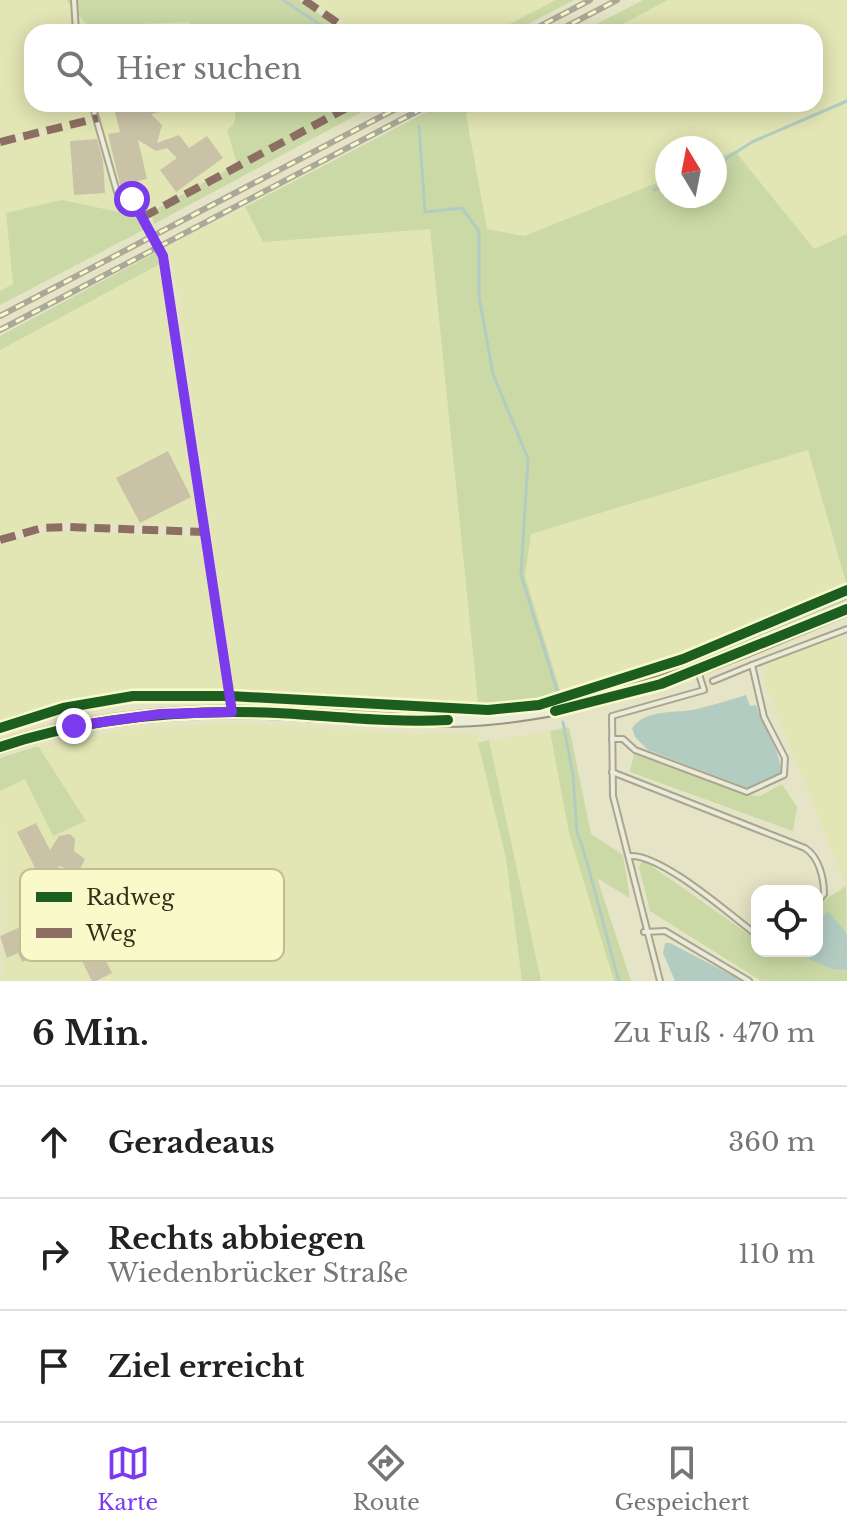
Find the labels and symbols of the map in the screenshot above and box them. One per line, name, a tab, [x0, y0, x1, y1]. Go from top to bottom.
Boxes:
north arrow	[655, 136, 727, 208]
route start	[114, 181, 150, 217]
route end	[56, 708, 92, 744]
legend	[20, 869, 284, 961]
text: Radweg	[86, 884, 175, 911]
text: Weg	[85, 920, 137, 947]

